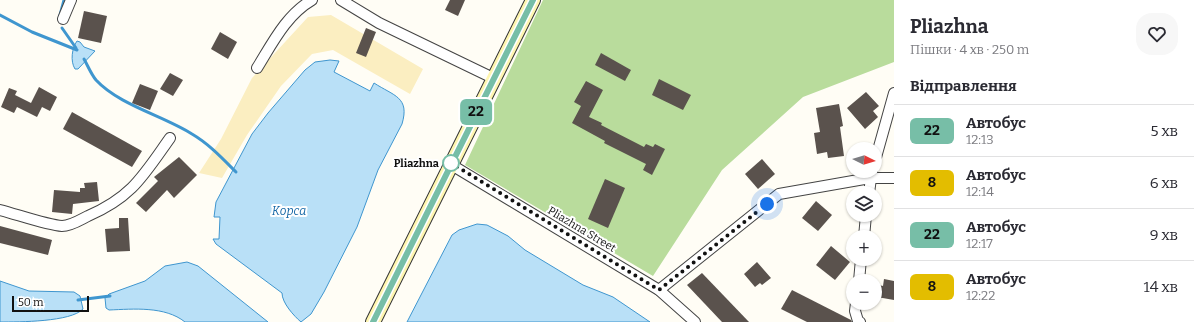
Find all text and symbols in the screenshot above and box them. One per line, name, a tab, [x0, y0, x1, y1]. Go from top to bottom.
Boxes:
button: heart	[1136, 13, 1178, 55]
text: Pliazhna	[910, 15, 988, 38]
text: Пішки · 4 хв · 250 m	[910, 42, 1029, 57]
text: Відправлення	[910, 77, 1017, 95]
line badge: 22	[458, 99, 494, 125]
text: 22	[468, 103, 484, 120]
text: Автобус	[966, 114, 1026, 132]
text: 22	[924, 122, 940, 139]
text: 5 хв	[1150, 122, 1178, 140]
text: 12:13	[966, 132, 994, 147]
north arrow	[846, 142, 882, 178]
map controls	[846, 142, 882, 310]
marker: Pliazhna	[442, 154, 460, 172]
place label: Pliazhna	[394, 157, 440, 170]
text: Автобус	[966, 166, 1026, 184]
text: 8	[928, 174, 936, 191]
text: 6 хв	[1150, 174, 1178, 192]
text: 12:14	[966, 184, 994, 199]
button: layers	[846, 186, 882, 222]
your location	[757, 194, 777, 214]
water label: Корса	[272, 204, 306, 218]
street label: Pliazhna Street	[545, 204, 618, 255]
text: Автобус	[966, 218, 1026, 236]
text: 22	[924, 226, 940, 243]
text: 9 хв	[1150, 226, 1178, 244]
button: +	[846, 230, 882, 266]
text: 12:17	[966, 236, 993, 251]
text: Автобус	[966, 270, 1026, 288]
button: −	[846, 274, 882, 310]
text: 8	[928, 278, 936, 295]
text: 14 хв	[1144, 278, 1178, 296]
text: 12:22	[966, 288, 995, 303]
scale bar	[12, 294, 89, 313]
text: 50 m	[18, 296, 44, 309]

